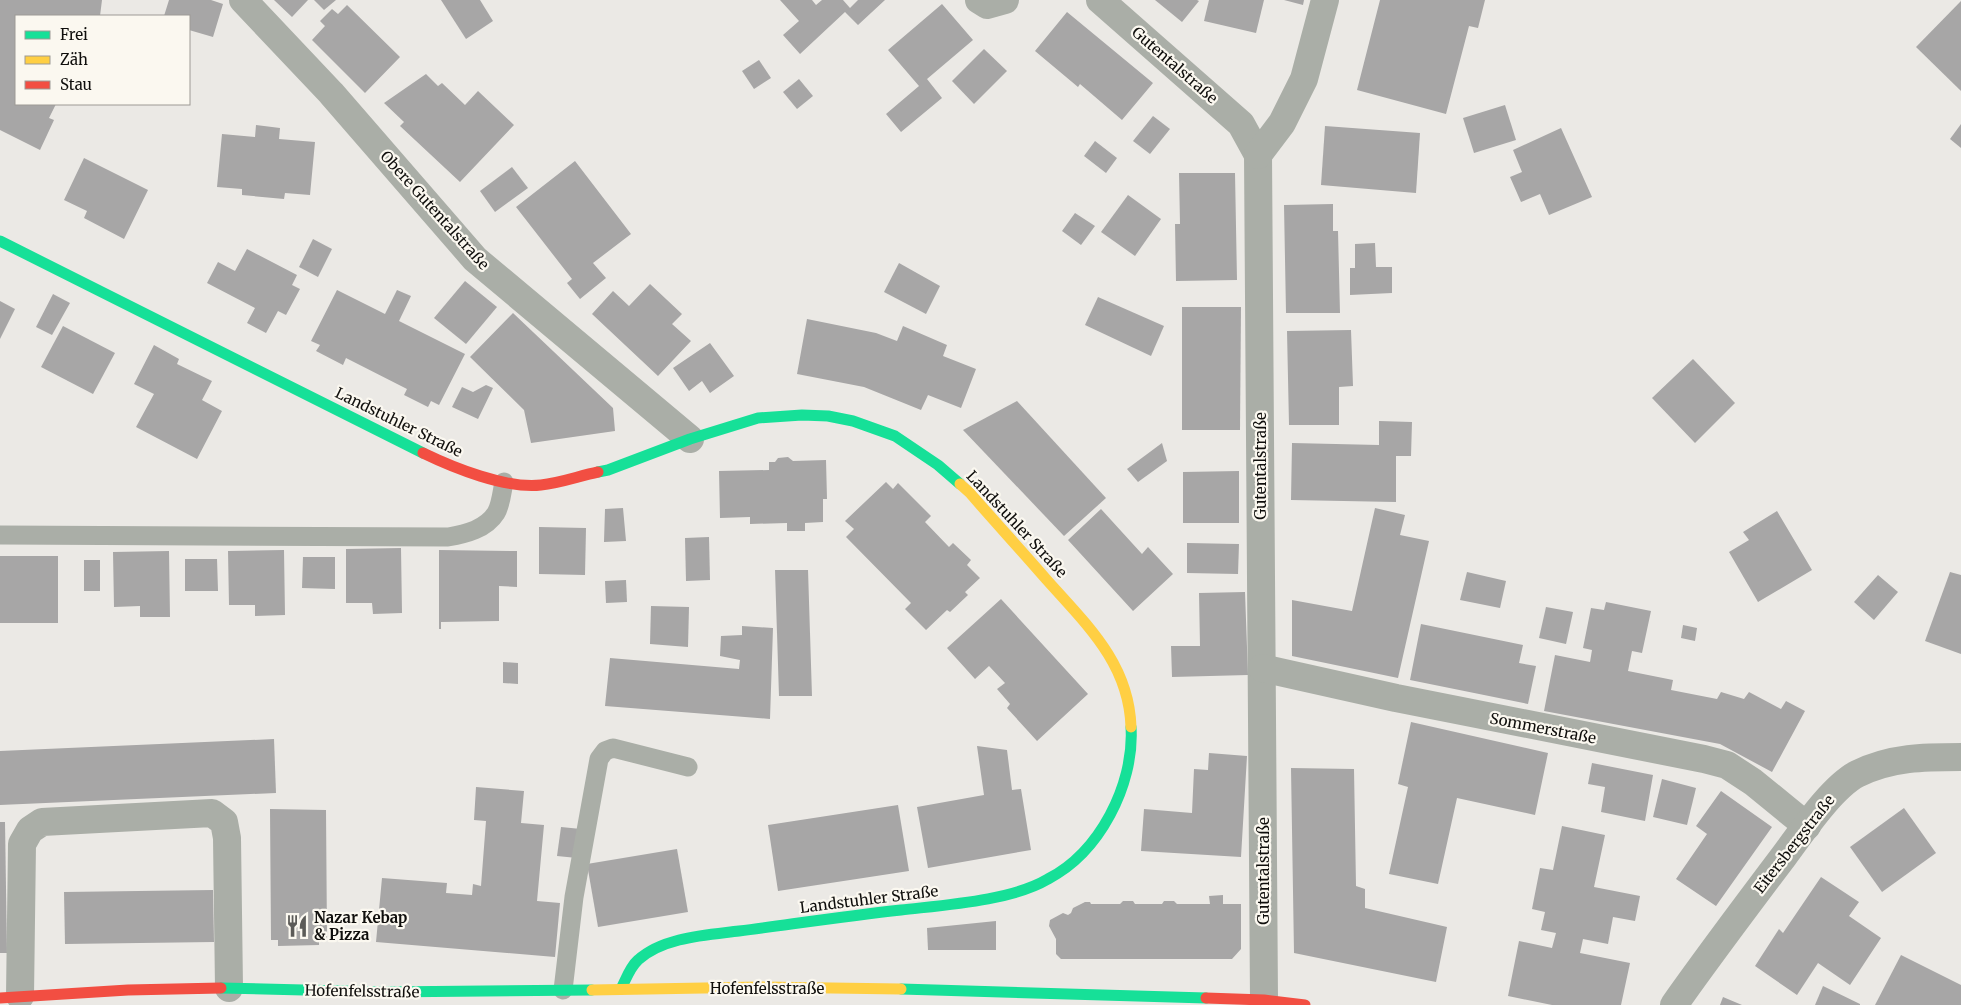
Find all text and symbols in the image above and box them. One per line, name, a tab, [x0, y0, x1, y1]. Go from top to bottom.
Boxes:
legend	[15, 15, 190, 105]
street label: Gutentalstraße	[1128, 23, 1222, 108]
text: Frei	[60, 25, 88, 44]
text: Zäh	[60, 50, 88, 69]
text: Stau	[60, 75, 92, 94]
street label: Obere Gutentalstraße	[377, 147, 494, 274]
street label: Landstuhler Straße	[332, 383, 466, 461]
street label: Gutentalstraße	[1251, 412, 1270, 520]
street label: Landstuhler Straße	[963, 467, 1072, 581]
street label: Sommerstraße	[1488, 708, 1598, 748]
street label: Eitersbergstraße	[1750, 791, 1838, 897]
street label: Gutentalstraße	[1254, 817, 1273, 925]
street label: Landstuhler Straße	[799, 881, 939, 917]
place label: Nazar Kebap & Pizza	[314, 908, 408, 944]
restaurant icon: Nazar Kebap & Pizza	[284, 913, 310, 939]
street label: Hofenfelsstraße	[710, 979, 825, 998]
street label: Hofenfelsstraße	[304, 981, 420, 1002]

